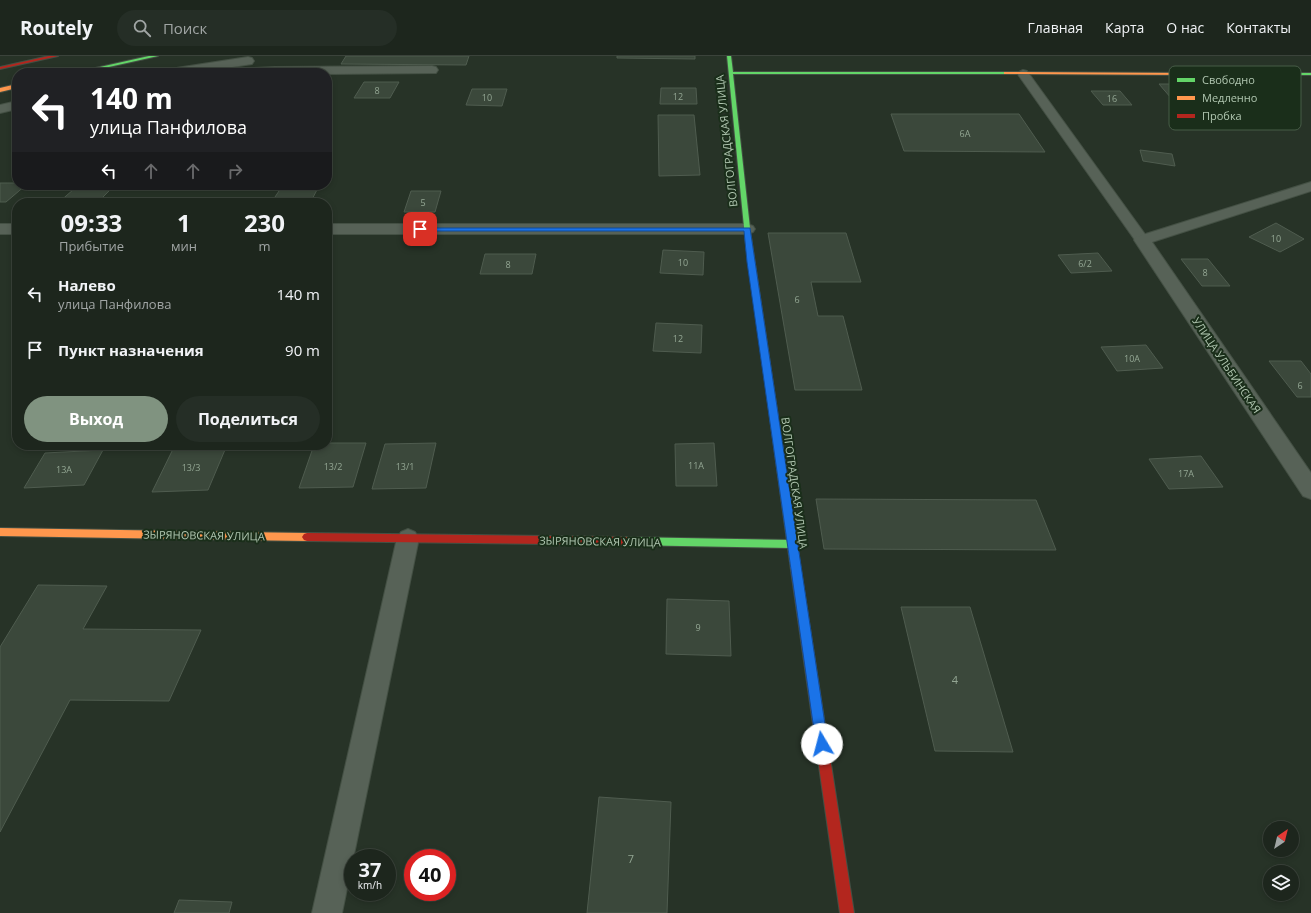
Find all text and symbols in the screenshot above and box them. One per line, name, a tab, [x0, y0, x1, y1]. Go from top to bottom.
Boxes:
search box	[117, 10, 397, 46]
text: Routely	[20, 15, 93, 41]
icon: search	[131, 17, 153, 39]
text: Поиск	[163, 18, 207, 38]
text: Главная	[1028, 18, 1083, 37]
text: Карта	[1105, 18, 1144, 37]
text: О нас	[1166, 18, 1204, 37]
text: Контакты	[1226, 18, 1291, 37]
legend	[1169, 66, 1301, 130]
text: Свободно	[1202, 72, 1255, 87]
street label: ВОЛГОГРАДСКАЯ УЛИЦА	[712, 74, 740, 208]
text: 140 m	[90, 79, 173, 117]
icon: left	[24, 84, 76, 136]
house number: 8	[374, 84, 380, 97]
house number: 12	[673, 90, 683, 103]
text: Медленно	[1202, 90, 1258, 105]
house number: 10	[482, 91, 492, 104]
house number: 16	[1107, 92, 1117, 105]
text: Пробка	[1202, 108, 1242, 123]
text: улица Панфилова	[90, 115, 247, 139]
house number: 6А	[960, 127, 971, 140]
icon: left	[98, 160, 120, 182]
icon: ahead	[140, 160, 162, 182]
icon: ahead	[182, 160, 204, 182]
icon: right	[224, 160, 246, 182]
house number: 5	[420, 196, 426, 209]
text: 09:33	[61, 206, 122, 239]
text: 1	[177, 206, 191, 239]
text: 230	[244, 206, 285, 239]
pin	[403, 212, 437, 246]
icon: arrive	[409, 218, 431, 240]
house number: 10	[1271, 232, 1281, 245]
text: Прибытие	[59, 237, 124, 255]
text: мин	[171, 237, 197, 255]
text: m	[258, 237, 271, 255]
house number: 10	[678, 256, 688, 269]
house number: 6/2	[1078, 257, 1092, 270]
house number: 8	[505, 258, 511, 271]
house number: 8	[1202, 266, 1208, 279]
text: Налево	[58, 275, 116, 295]
icon: left	[24, 283, 46, 305]
text: 140 m	[276, 284, 320, 304]
house number: 6	[794, 293, 800, 306]
text: улица Панфилова	[58, 295, 171, 313]
street label: УЛИЦА УЛЬБИНСКАЯ	[1189, 314, 1265, 416]
house number: 12	[673, 332, 683, 345]
icon: arrive	[24, 339, 46, 361]
text: Пункт назначения	[58, 340, 204, 360]
text: 90 m	[285, 340, 320, 360]
house number: 10А	[1124, 352, 1140, 365]
house number: 6	[1297, 379, 1303, 392]
button: Выход	[24, 396, 168, 442]
button: Поделиться	[176, 396, 320, 442]
street label: ВОЛГОГРАДСКАЯ УЛИЦА	[778, 416, 812, 550]
house number: 11А	[688, 459, 704, 472]
house number: 13/2	[324, 460, 342, 473]
house number: 13/1	[396, 460, 414, 473]
house number: 13/3	[182, 461, 200, 474]
house number: 13А	[56, 463, 72, 476]
house number: 17А	[1178, 467, 1194, 480]
street label: ЗЫРЯНОВСКАЯ УЛИЦА	[143, 526, 265, 544]
street label: ЗЫРЯНОВСКАЯ УЛИЦА	[539, 532, 661, 550]
house number: 9	[695, 621, 701, 634]
house number: 4	[952, 672, 959, 687]
position arrow	[801, 723, 843, 765]
north arrow	[1263, 821, 1299, 857]
map controls	[1263, 821, 1299, 901]
speed limit sign: 40	[404, 849, 456, 901]
house number: 7	[628, 851, 634, 866]
text: 37	[359, 856, 381, 883]
button: layers	[1263, 865, 1299, 901]
text: km/h	[358, 878, 382, 892]

